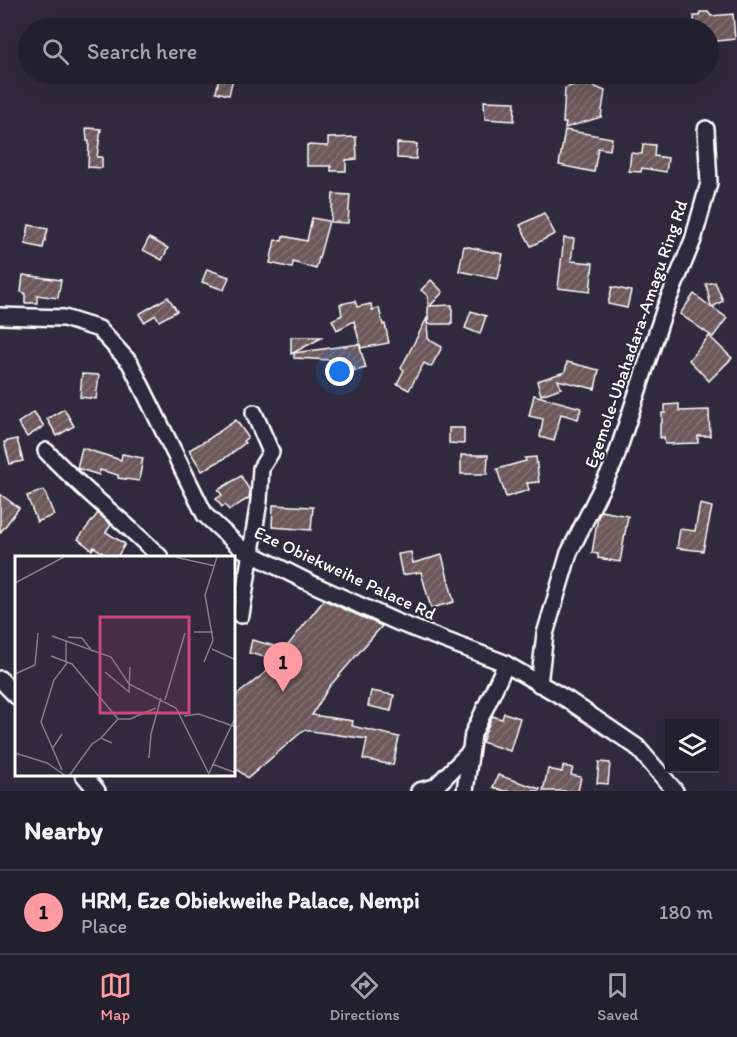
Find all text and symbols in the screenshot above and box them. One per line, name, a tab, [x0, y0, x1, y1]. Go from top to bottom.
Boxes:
search box	[18, 18, 719, 84]
icon: search	[39, 35, 72, 68]
text: Search here	[87, 38, 197, 65]
street label: Egemole-Ubahadara-Amagu Ring Rd	[580, 197, 692, 471]
your location	[325, 357, 354, 386]
street label: Eze Obiekweihe Palace Rd	[251, 521, 440, 625]
inset map	[15, 556, 236, 776]
pin: 1	[264, 642, 302, 692]
map controls	[665, 719, 719, 773]
button: layers	[665, 719, 719, 773]
text: Nearby	[24, 814, 103, 846]
text: HRM, Eze Obiekweihe Palace, Nempi	[81, 887, 420, 914]
text: 1	[39, 900, 48, 924]
text: 180 m	[659, 900, 713, 924]
text: Place	[81, 914, 127, 938]
tab: Map	[99, 969, 132, 1024]
tab: Directions	[329, 969, 400, 1024]
tab: Saved	[597, 969, 638, 1024]

